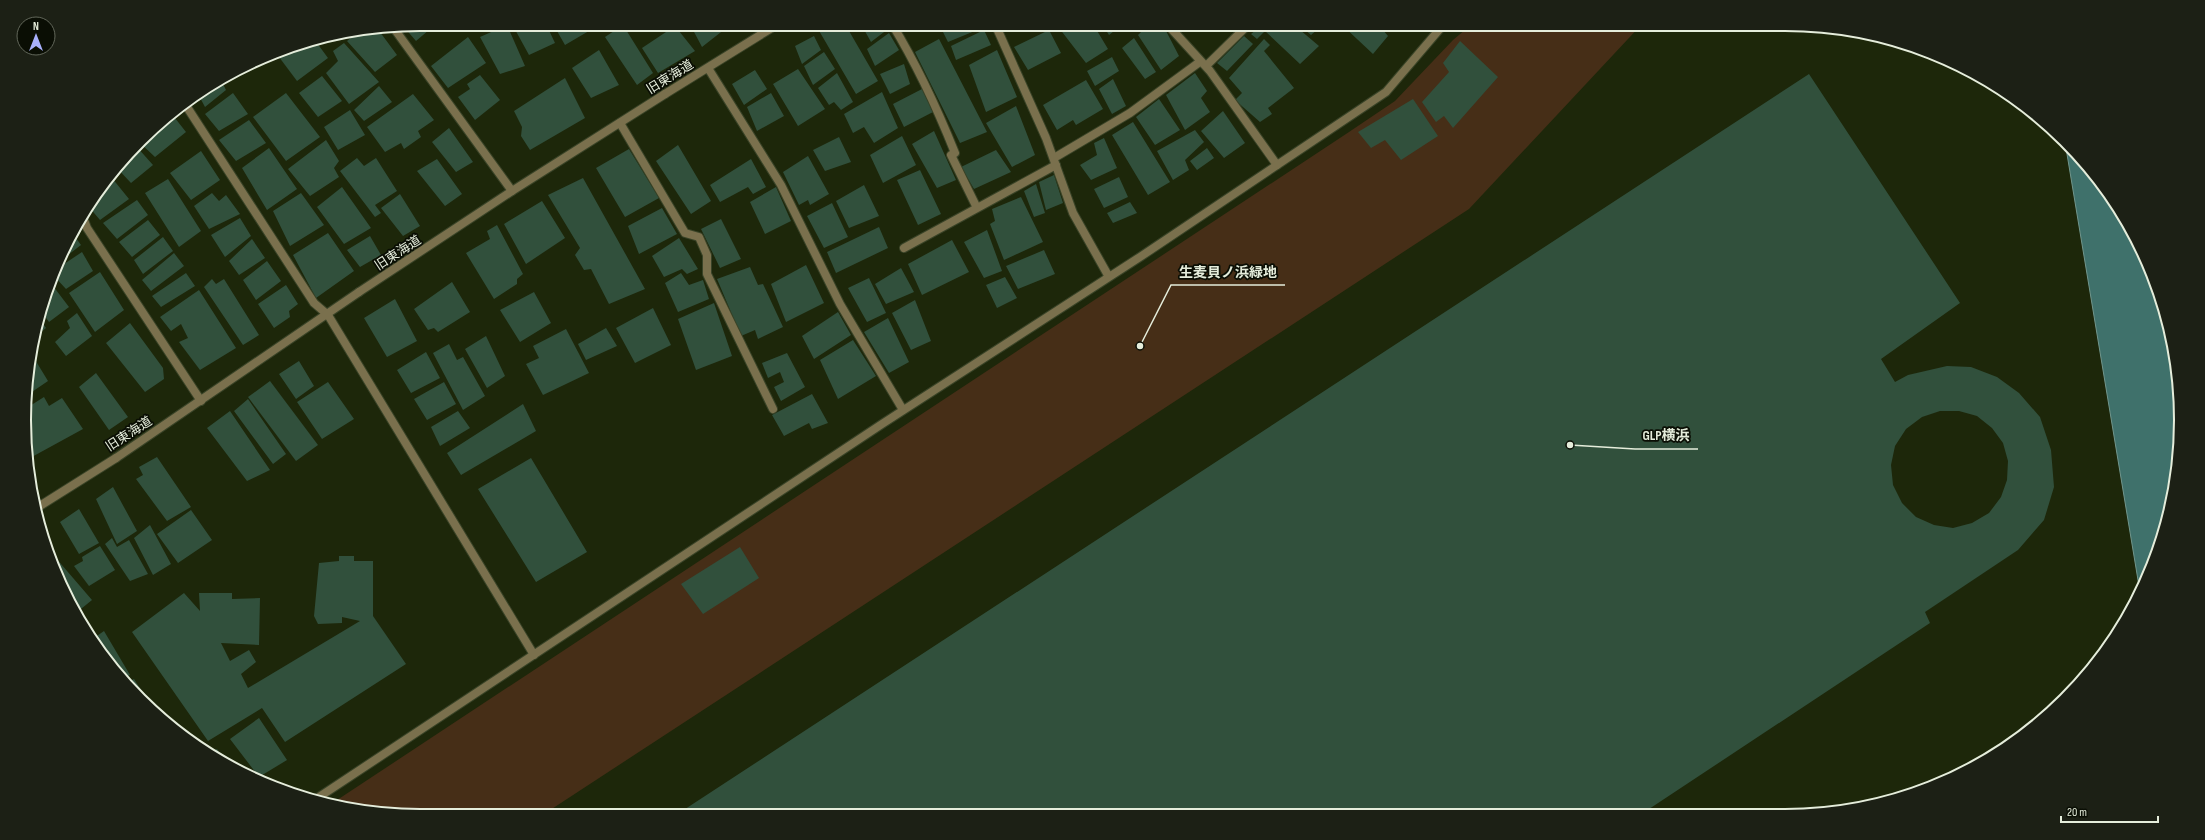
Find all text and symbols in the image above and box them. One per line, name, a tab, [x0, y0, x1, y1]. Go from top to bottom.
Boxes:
north arrow	[16, 16, 56, 56]
text: N	[33, 20, 39, 33]
street label: 旧東海道	[644, 56, 696, 98]
street label: 旧東海道	[372, 232, 424, 274]
callout: 生麦貝ノ浜緑地	[1171, 259, 1285, 285]
text: 生麦貝ノ浜緑地	[1179, 264, 1277, 281]
street label: 旧東海道	[103, 413, 155, 455]
callout: GLP横浜	[1635, 423, 1698, 449]
text: GLP横浜	[1642, 427, 1690, 444]
scale bar	[2061, 798, 2158, 824]
text: 20 m	[2067, 805, 2087, 820]

